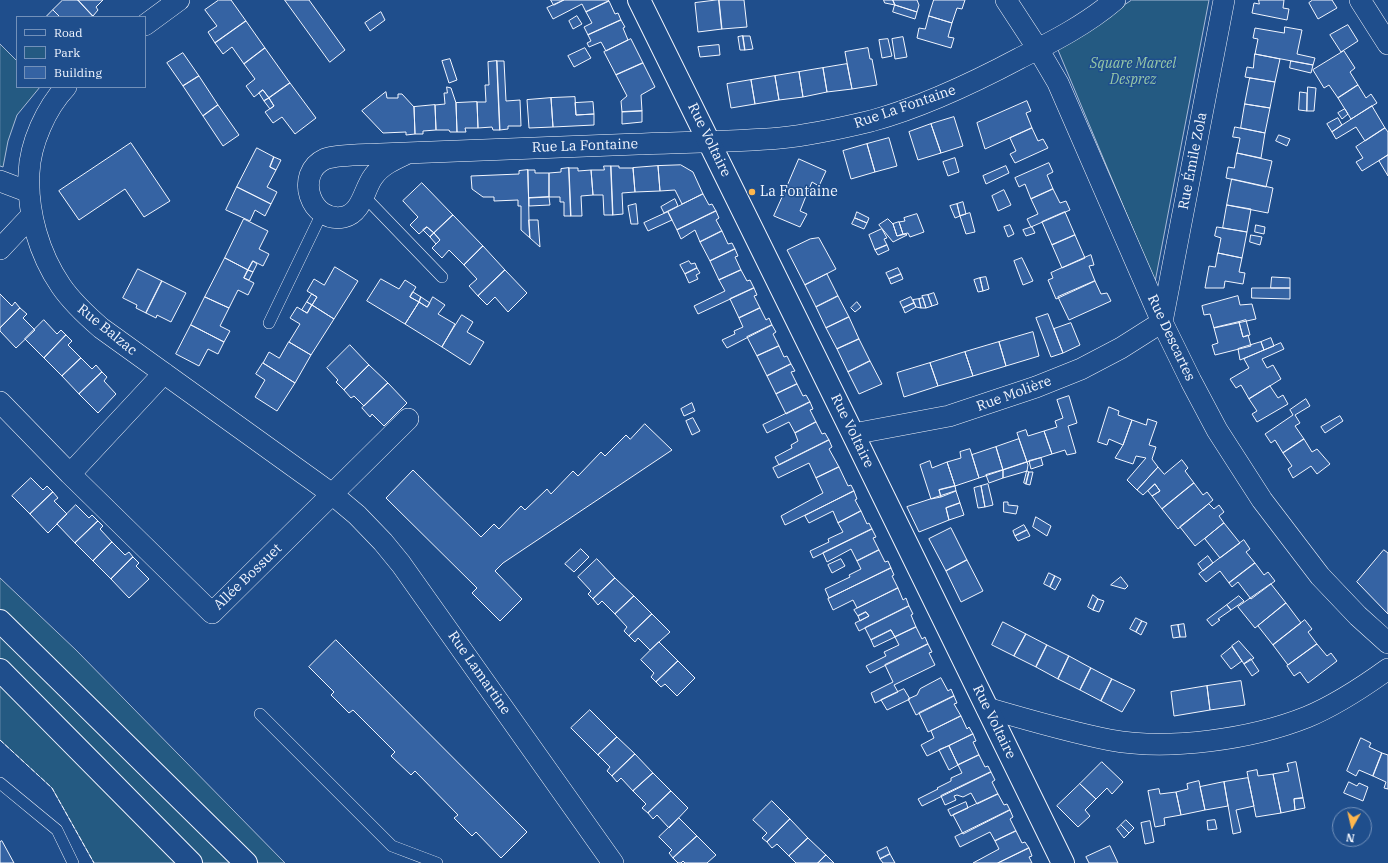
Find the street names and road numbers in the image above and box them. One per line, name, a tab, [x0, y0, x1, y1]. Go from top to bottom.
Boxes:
street label: Rue La Fontaine	[852, 82, 958, 132]
street label: Rue Voltaire	[684, 100, 734, 180]
street label: Rue Émile Zola	[1175, 111, 1211, 211]
street label: Rue La Fontaine	[532, 136, 638, 156]
street label: Rue Descartes	[1144, 292, 1198, 384]
street label: Rue Balzac	[74, 301, 140, 359]
street label: Rue Molière	[974, 373, 1054, 415]
street label: Rue Voltaire	[827, 391, 877, 471]
street label: Allée Bossuet	[210, 540, 286, 614]
street label: Rue Lamartine	[444, 628, 514, 718]
street label: Rue Voltaire	[969, 682, 1019, 762]

